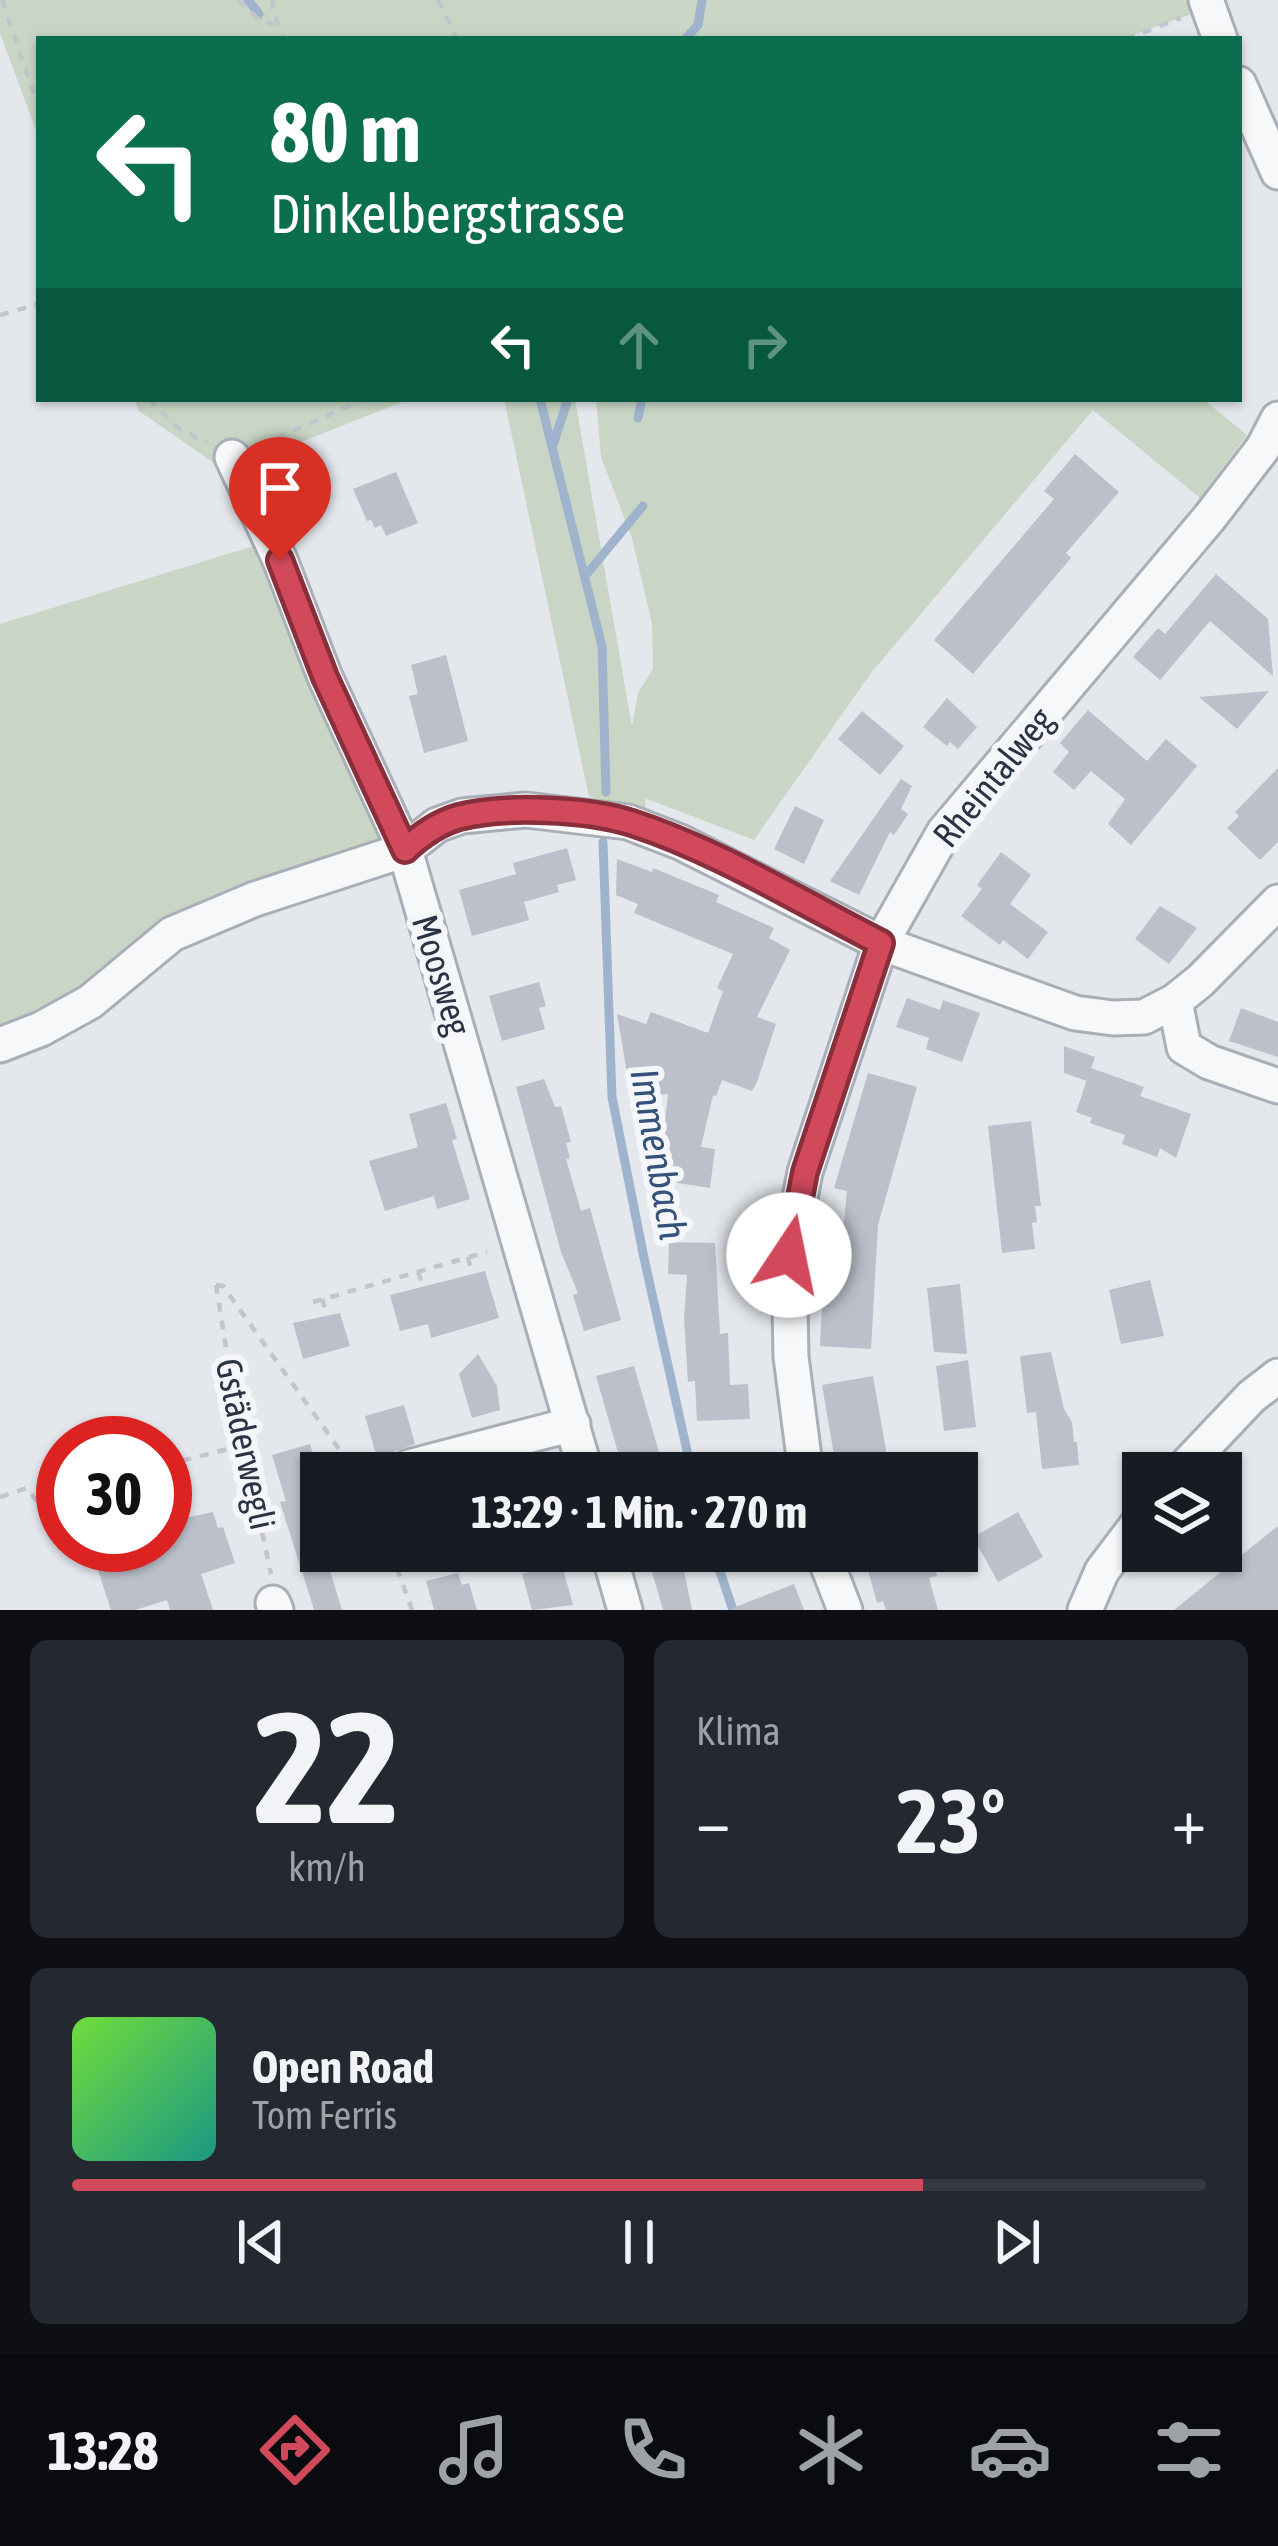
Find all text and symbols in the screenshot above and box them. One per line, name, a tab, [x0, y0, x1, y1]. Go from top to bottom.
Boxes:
icon: left	[72, 84, 228, 240]
text: 80 m	[270, 84, 421, 180]
text: Dinkelbergstrasse	[270, 183, 625, 244]
icon: left	[480, 312, 546, 378]
icon: ahead	[606, 312, 672, 378]
icon: right	[732, 312, 798, 378]
pin	[229, 437, 331, 560]
icon: arrive	[247, 455, 313, 521]
street label: Rheintalweg	[924, 699, 1062, 855]
street label: Moosweg	[404, 910, 480, 1041]
water label: Immenbach	[622, 1065, 696, 1243]
position arrow	[726, 1192, 852, 1318]
street label: Gstäderwegli	[207, 1355, 285, 1533]
speed limit sign: 30	[36, 1416, 192, 1572]
map controls	[1122, 1452, 1242, 1572]
button: layers	[1122, 1452, 1242, 1572]
text: 13:29 · 1 Min. · 270 m	[471, 1486, 807, 1538]
text: 22	[254, 1677, 400, 1856]
text: Klima	[696, 1709, 781, 1753]
text: 23°	[896, 1769, 1006, 1872]
text: −	[696, 1782, 730, 1858]
text: +	[1172, 1782, 1206, 1858]
text: km/h	[288, 1845, 366, 1889]
text: Open Road	[252, 2041, 434, 2093]
text: Tom Ferris	[252, 2093, 397, 2137]
icon: previous	[228, 2209, 294, 2275]
icon: pause	[606, 2209, 672, 2275]
icon: next	[984, 2209, 1050, 2275]
icon: directions	[253, 2408, 337, 2492]
icon: music	[432, 2408, 516, 2492]
icon: phone	[611, 2408, 695, 2492]
icon: climate	[789, 2408, 873, 2492]
icon: car	[968, 2408, 1052, 2492]
icon: filters	[1147, 2408, 1231, 2492]
text: 13:28	[47, 2420, 158, 2481]

